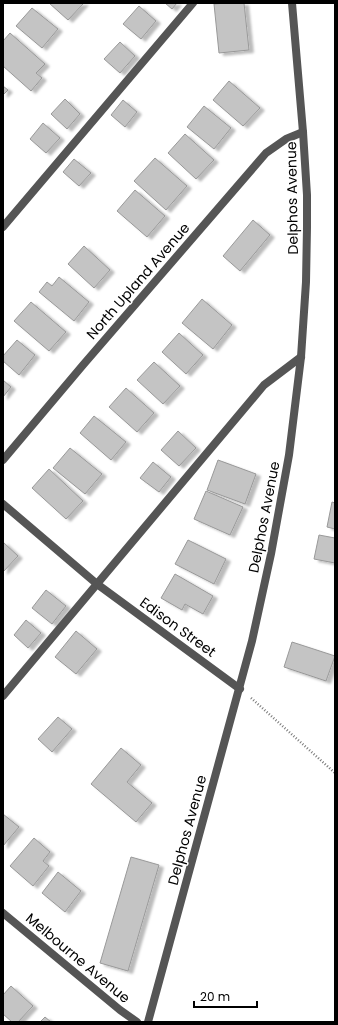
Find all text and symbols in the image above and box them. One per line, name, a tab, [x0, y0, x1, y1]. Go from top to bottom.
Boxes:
street label: Delphos Avenue	[281, 141, 303, 255]
street label: North Upland Avenue	[82, 218, 194, 344]
street label: Delphos Avenue	[243, 459, 285, 574]
street label: Edison Street	[136, 592, 220, 662]
street label: Delphos Avenue	[163, 773, 211, 887]
street label: Melbourne Avenue	[21, 908, 135, 1008]
scale bar	[194, 983, 257, 1009]
text: 20 m	[200, 988, 230, 1005]

